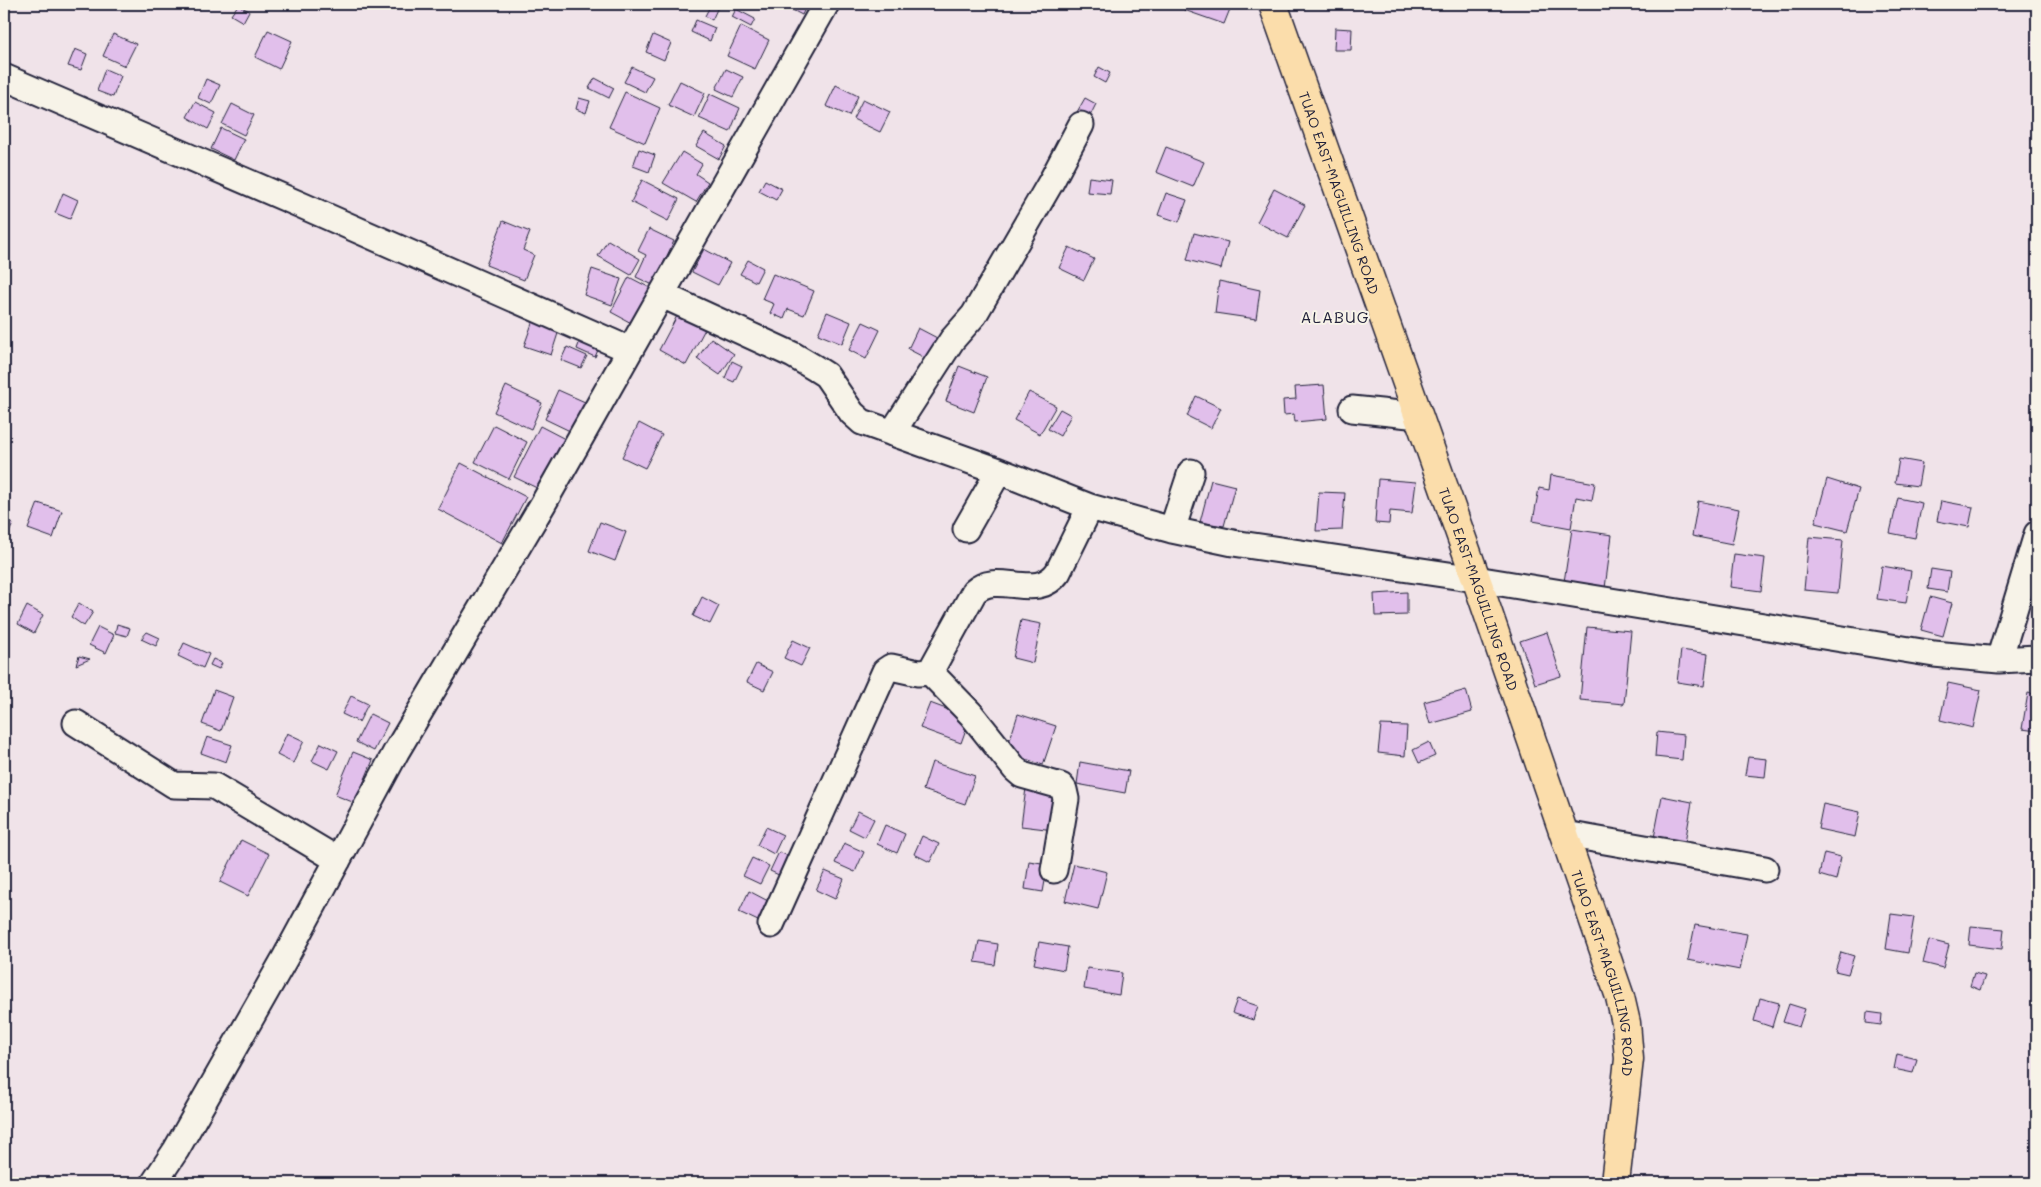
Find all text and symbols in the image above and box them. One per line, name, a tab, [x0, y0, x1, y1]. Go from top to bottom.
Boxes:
street label: TUAO EAST-MAGUILLING ROAD	[1295, 89, 1384, 297]
district label: ALABUG	[1300, 306, 1370, 327]
street label: TUAO EAST-MAGUILLING ROAD	[1435, 485, 1523, 693]
street label: TUAO EAST-MAGUILLING ROAD	[1567, 867, 1639, 1077]

